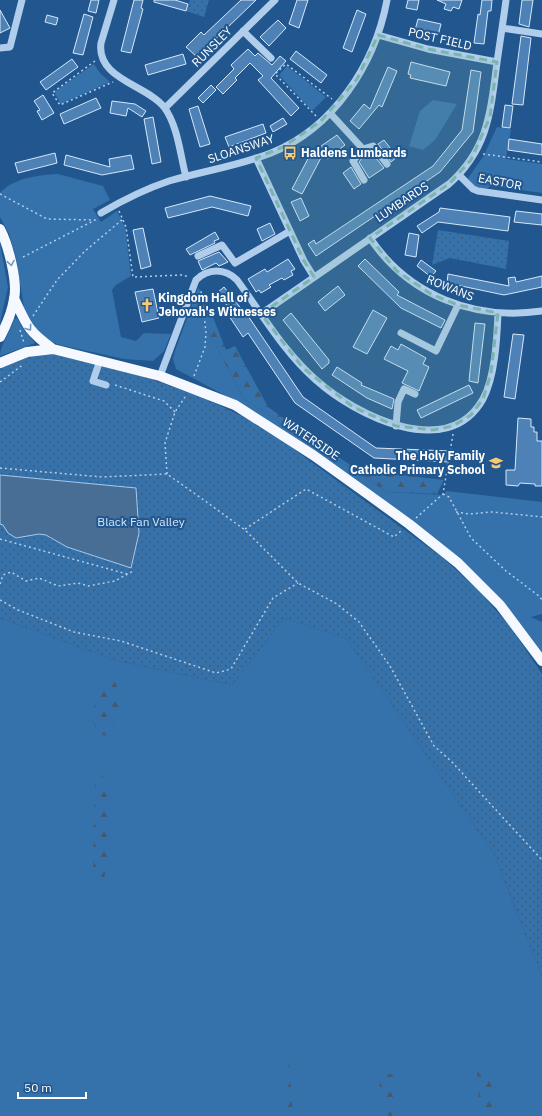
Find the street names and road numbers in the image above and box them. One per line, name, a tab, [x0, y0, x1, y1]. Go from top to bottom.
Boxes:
street label: RUNSLEY	[188, 23, 235, 70]
street label: POST FIELD	[407, 24, 473, 53]
street label: SLOANSWAY	[206, 131, 276, 166]
street label: EASTOR	[477, 170, 524, 193]
street label: LUMBARDS	[372, 178, 431, 225]
street label: ROWANS	[424, 271, 476, 304]
street label: WATERSIDE	[280, 414, 343, 463]

